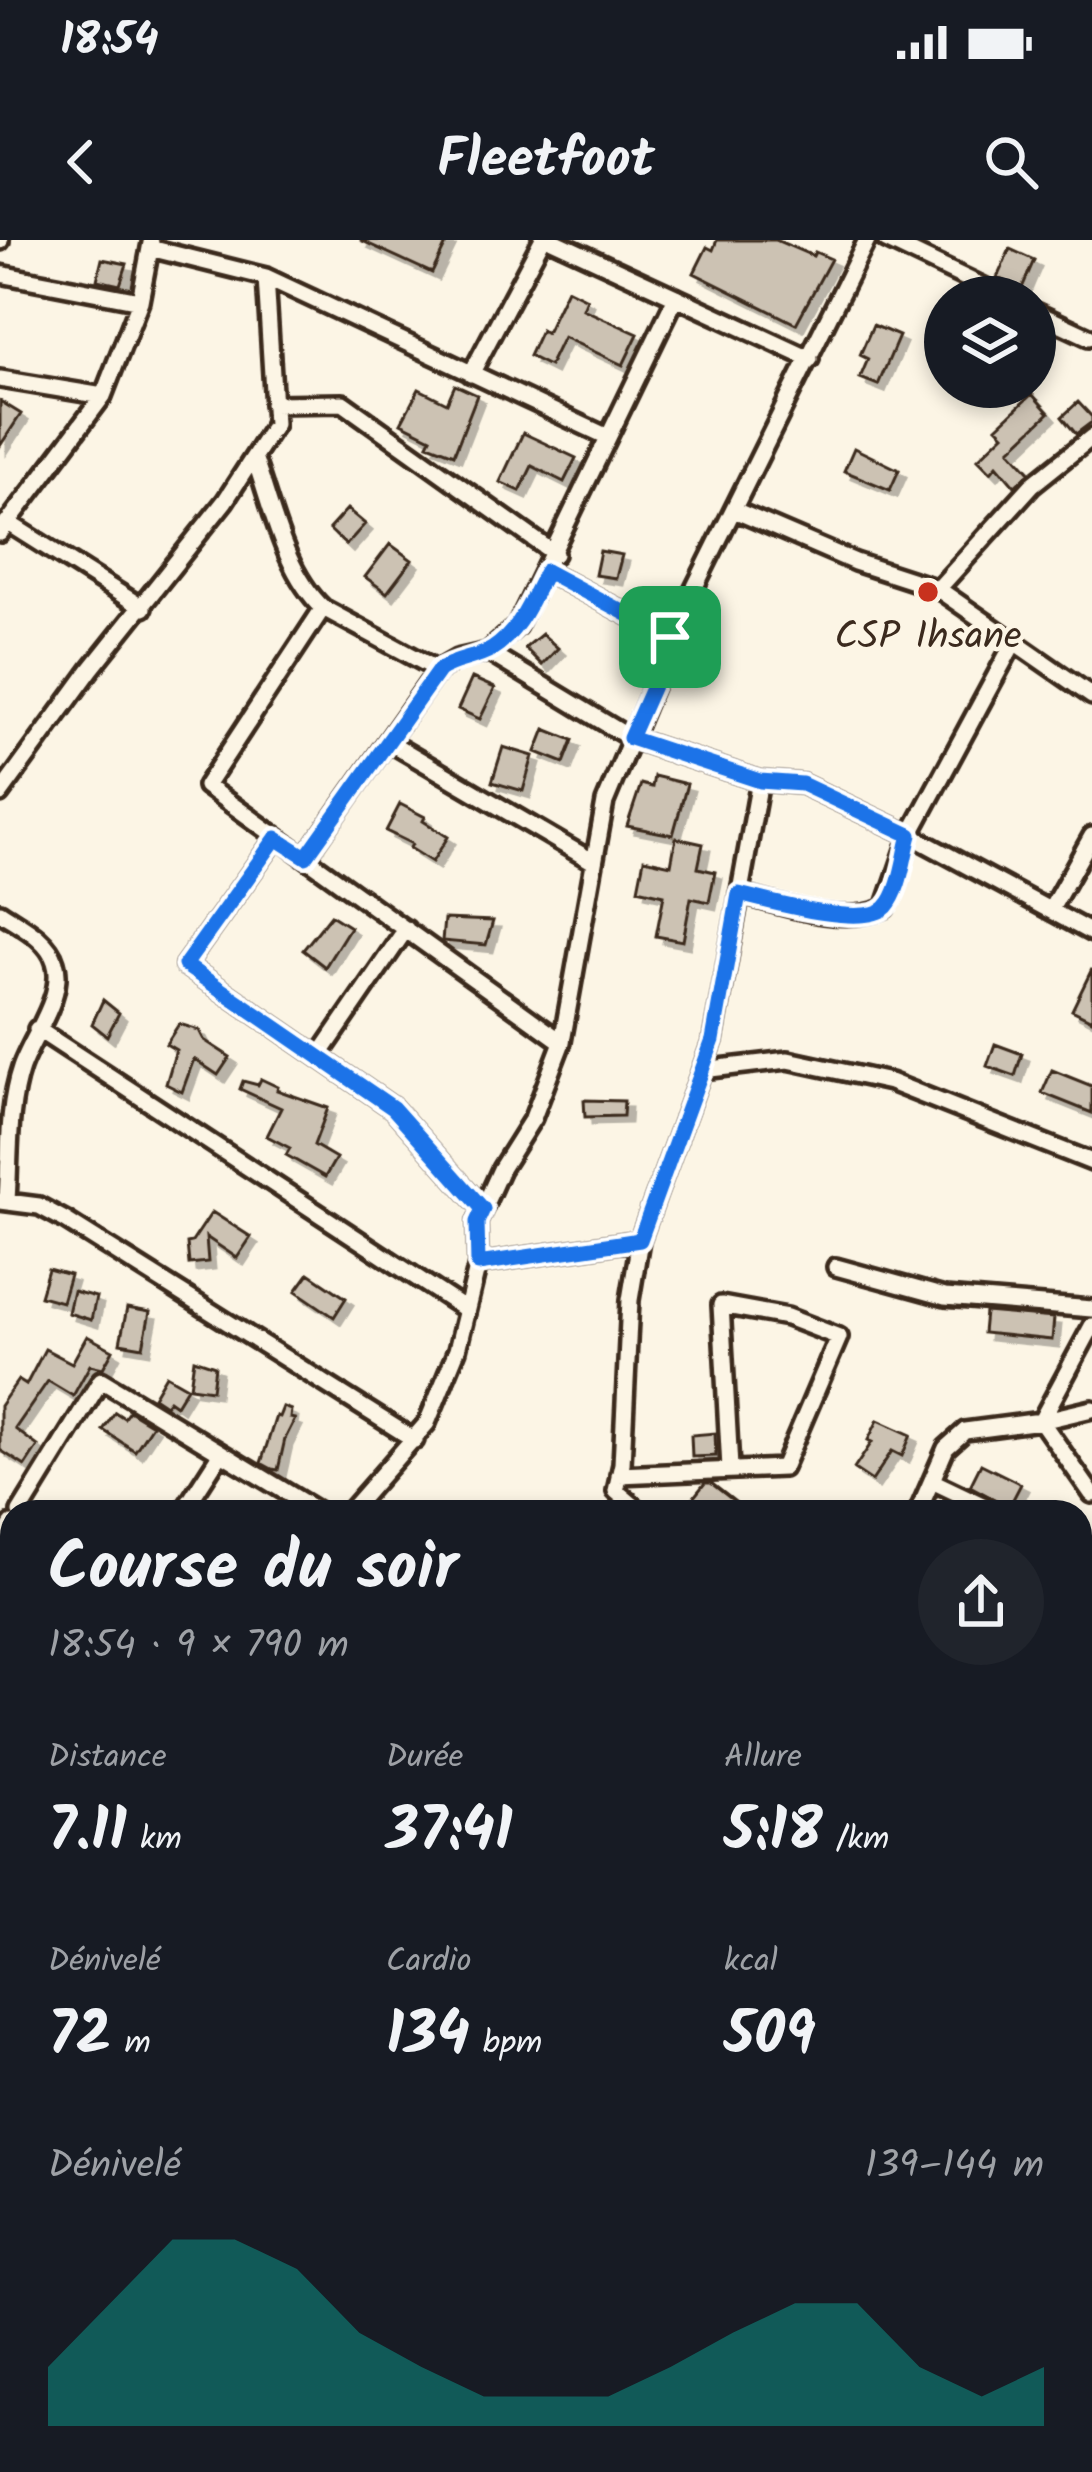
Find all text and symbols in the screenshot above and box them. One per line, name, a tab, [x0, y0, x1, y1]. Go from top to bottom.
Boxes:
text: 18:54	[60, 6, 159, 78]
text: Fleetfoot	[437, 119, 655, 205]
icon: back	[48, 129, 114, 195]
icon: search	[978, 129, 1044, 195]
map controls	[924, 276, 1056, 408]
button: layers	[924, 276, 1056, 408]
marker: CSP Ihsane	[915, 579, 941, 605]
pin	[619, 586, 721, 688]
icon: arrive	[637, 604, 703, 670]
place label: CSP Ihsane	[834, 607, 1022, 669]
text: Course du soir	[48, 1518, 458, 1623]
button: share	[918, 1539, 1044, 1665]
text: 18:54 · 9 × 790 m	[48, 1616, 349, 1678]
text: Distance	[48, 1732, 167, 1785]
text: Durée	[386, 1732, 463, 1785]
text: Allure	[724, 1732, 802, 1785]
text: 7.11	[48, 1785, 127, 1881]
text: 37:41	[386, 1785, 513, 1881]
text: 5:18	[724, 1785, 823, 1881]
text: km	[127, 1814, 182, 1867]
text: /km	[823, 1814, 889, 1867]
text: Dénivelé	[48, 1936, 161, 1989]
text: Cardio	[386, 1936, 471, 1989]
text: kcal	[724, 1936, 778, 1989]
text: 72	[48, 1989, 111, 2085]
text: 134	[386, 1989, 470, 2085]
text: 509	[724, 1989, 816, 2085]
text: m	[111, 2018, 151, 2071]
text: bpm	[470, 2018, 542, 2071]
text: Dénivelé	[48, 2136, 181, 2198]
text: 139–144 m	[865, 2136, 1044, 2198]

